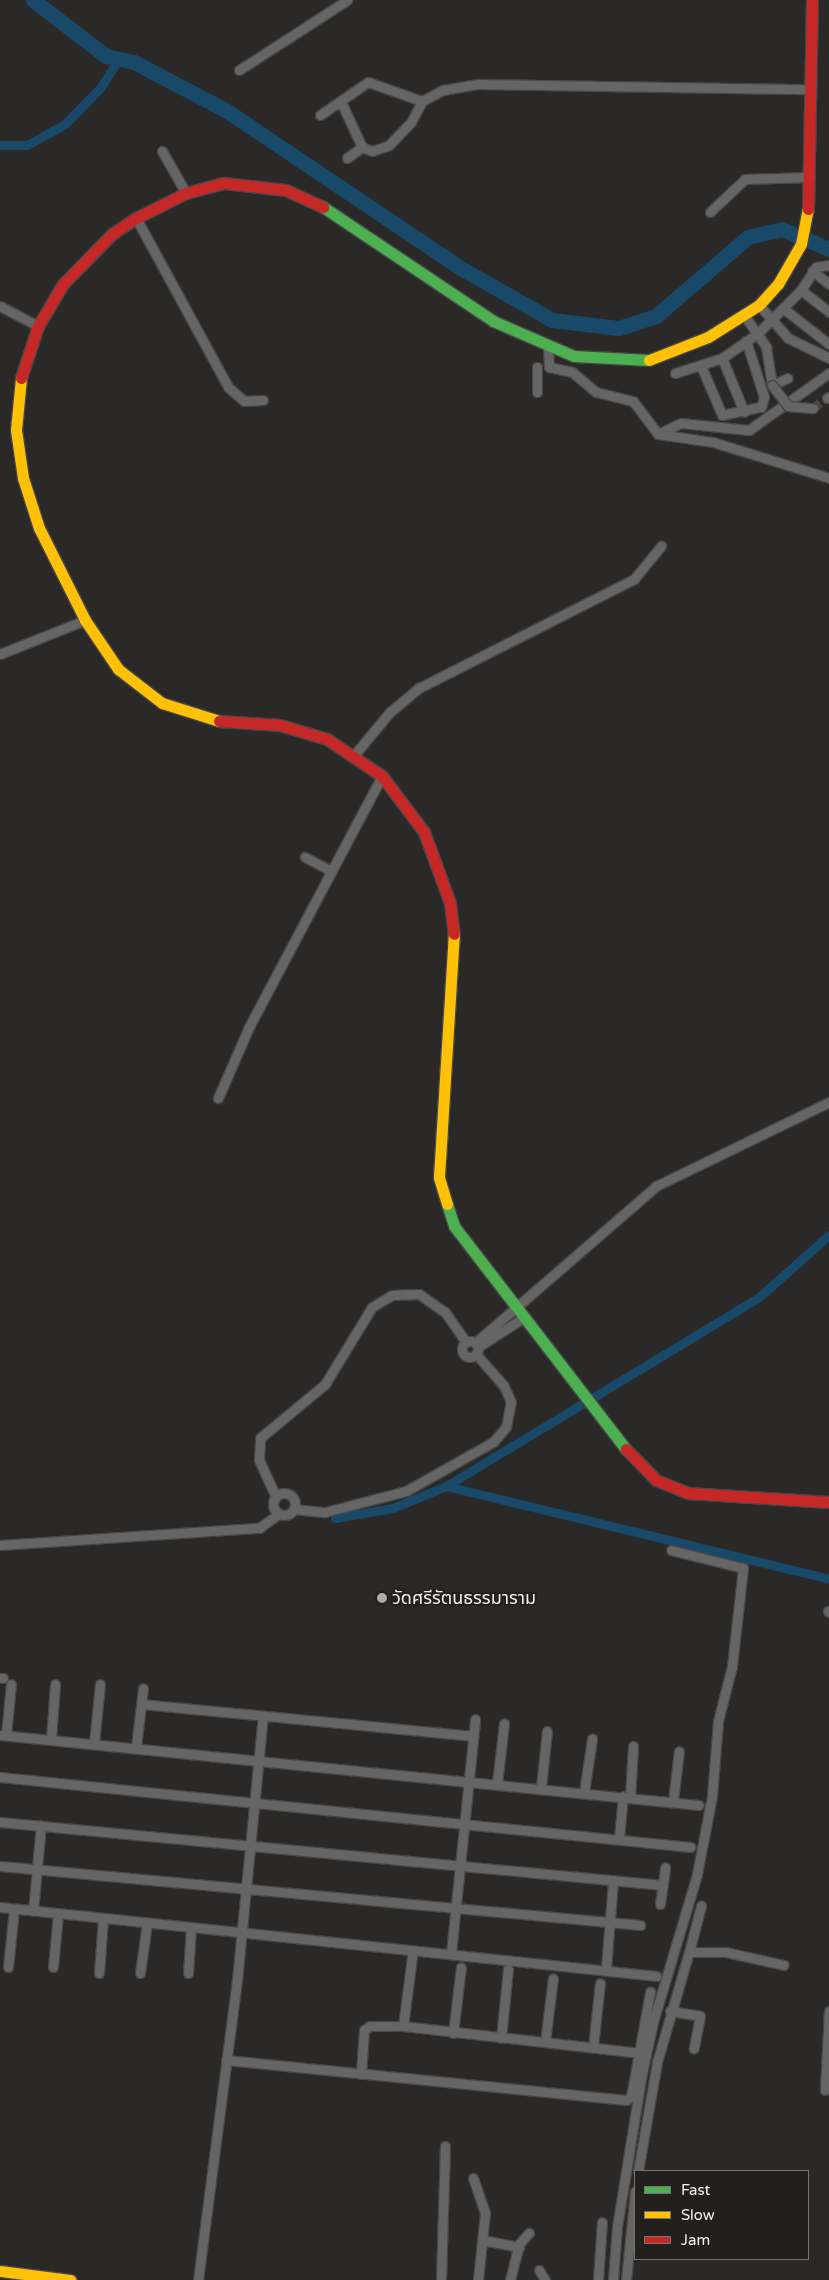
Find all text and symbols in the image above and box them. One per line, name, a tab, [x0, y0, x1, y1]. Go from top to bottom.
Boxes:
place label: วัดศรีรัตนธรรมาราม	[392, 1587, 536, 1609]
marker: วัดศรีรัตนธรรมาราม	[376, 1592, 388, 1604]
legend	[634, 2170, 809, 2260]
text: Fast	[681, 2181, 710, 2199]
text: Slow	[681, 2206, 715, 2224]
text: Jam	[681, 2231, 710, 2249]

